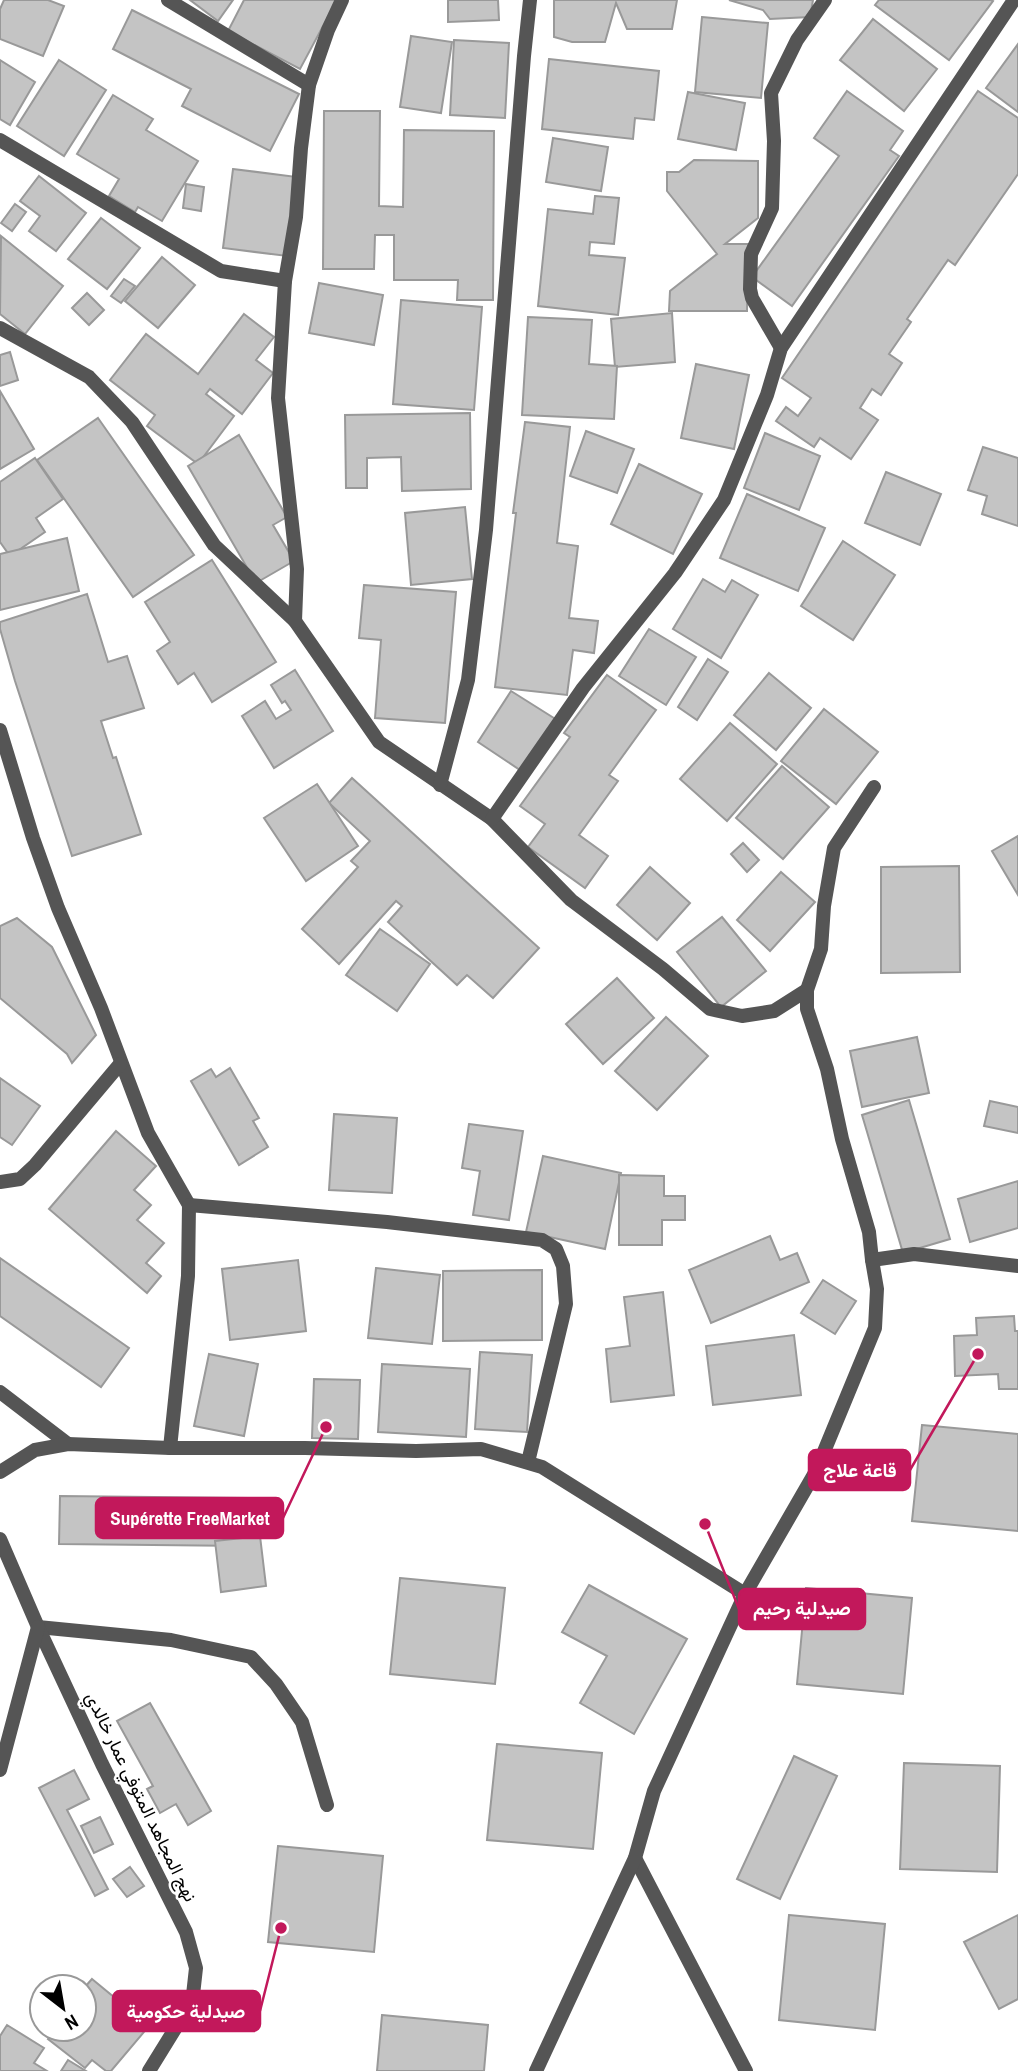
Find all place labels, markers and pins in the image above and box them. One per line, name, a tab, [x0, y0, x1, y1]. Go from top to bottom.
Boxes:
callout: قاعة علاج	[809, 1450, 910, 1490]
callout: Supérette FreeMarket	[96, 1498, 283, 1538]
callout: صيدلية رحيم	[739, 1589, 865, 1629]
callout: صيدلية حكومية	[113, 1991, 260, 2031]

